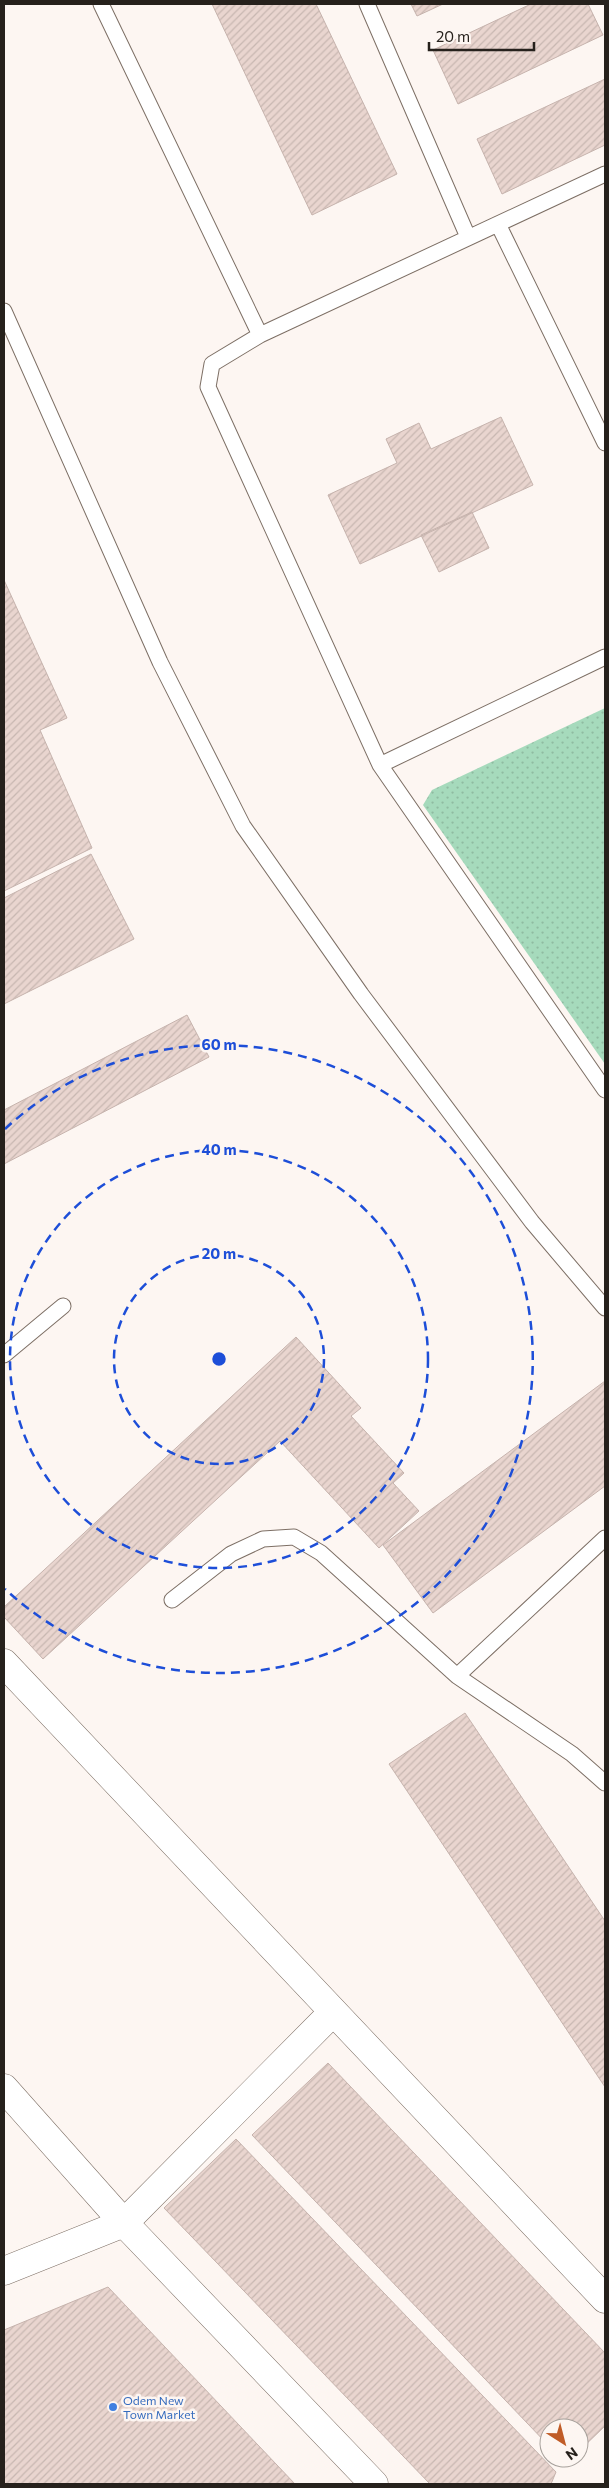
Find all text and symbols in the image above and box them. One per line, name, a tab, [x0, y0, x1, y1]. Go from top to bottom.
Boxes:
scale bar	[429, 20, 534, 52]
text: 20 m	[436, 27, 470, 45]
text: 60 m	[201, 1035, 237, 1053]
text: 40 m	[201, 1140, 237, 1158]
text: 20 m	[202, 1244, 236, 1262]
centre of rings	[210, 1350, 228, 1368]
place label: Odem New Town Market	[123, 2393, 195, 2421]
marker: Odem New Town Market	[107, 2401, 119, 2413]
north arrow	[539, 2418, 589, 2468]
text: N	[563, 2444, 581, 2464]

